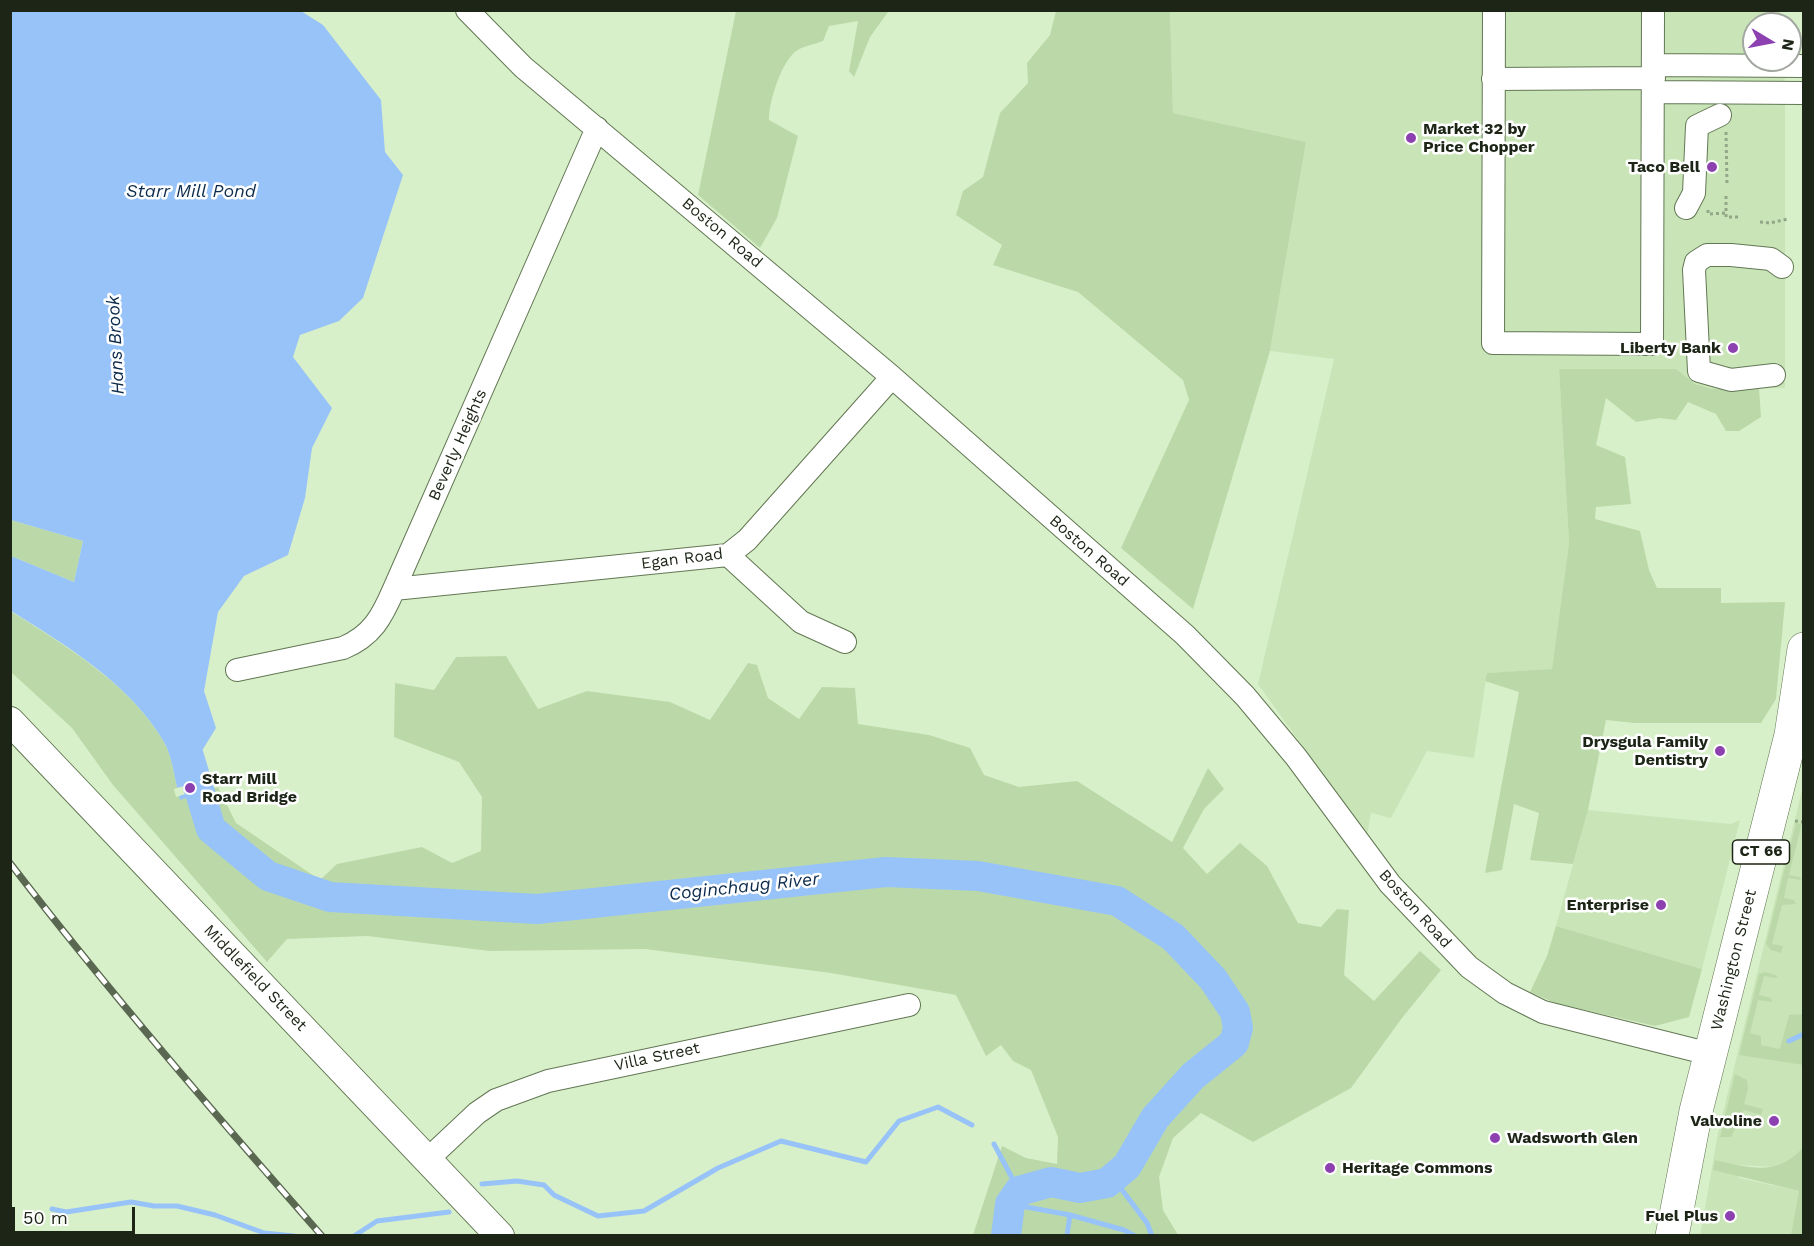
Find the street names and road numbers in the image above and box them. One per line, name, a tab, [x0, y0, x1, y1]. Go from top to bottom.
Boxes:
street label: Boston Road	[678, 194, 766, 272]
street label: Beverly Heights	[425, 386, 491, 504]
street label: Boston Road	[1045, 511, 1133, 591]
street label: Egan Road	[640, 544, 724, 574]
road number: CT 66	[1732, 840, 1790, 864]
street label: Boston Road	[1375, 866, 1455, 952]
street label: Washington Street	[1707, 888, 1761, 1032]
street label: Middlefield Street	[199, 921, 311, 1035]
street label: Villa Street	[612, 1039, 702, 1075]

